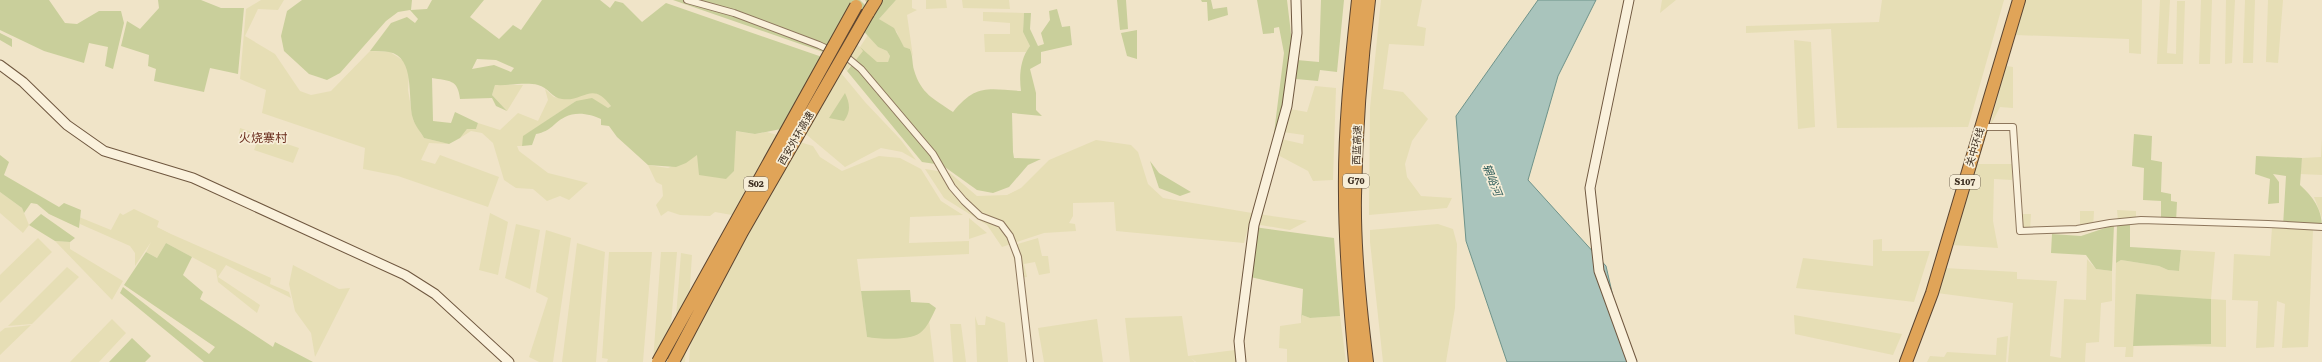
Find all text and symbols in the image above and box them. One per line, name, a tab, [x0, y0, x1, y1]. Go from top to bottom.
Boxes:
street label: 西安外环高速	[776, 109, 816, 167]
street label: 西蓝高速	[1351, 125, 1363, 165]
street label: 关中环线	[1964, 126, 1986, 168]
district label: 火烧寨村	[239, 131, 288, 145]
water label: 辋峪河	[1480, 162, 1505, 200]
road number: G70	[1343, 174, 1369, 188]
road number: S107	[1950, 175, 1980, 189]
road number: S02	[744, 177, 768, 191]

